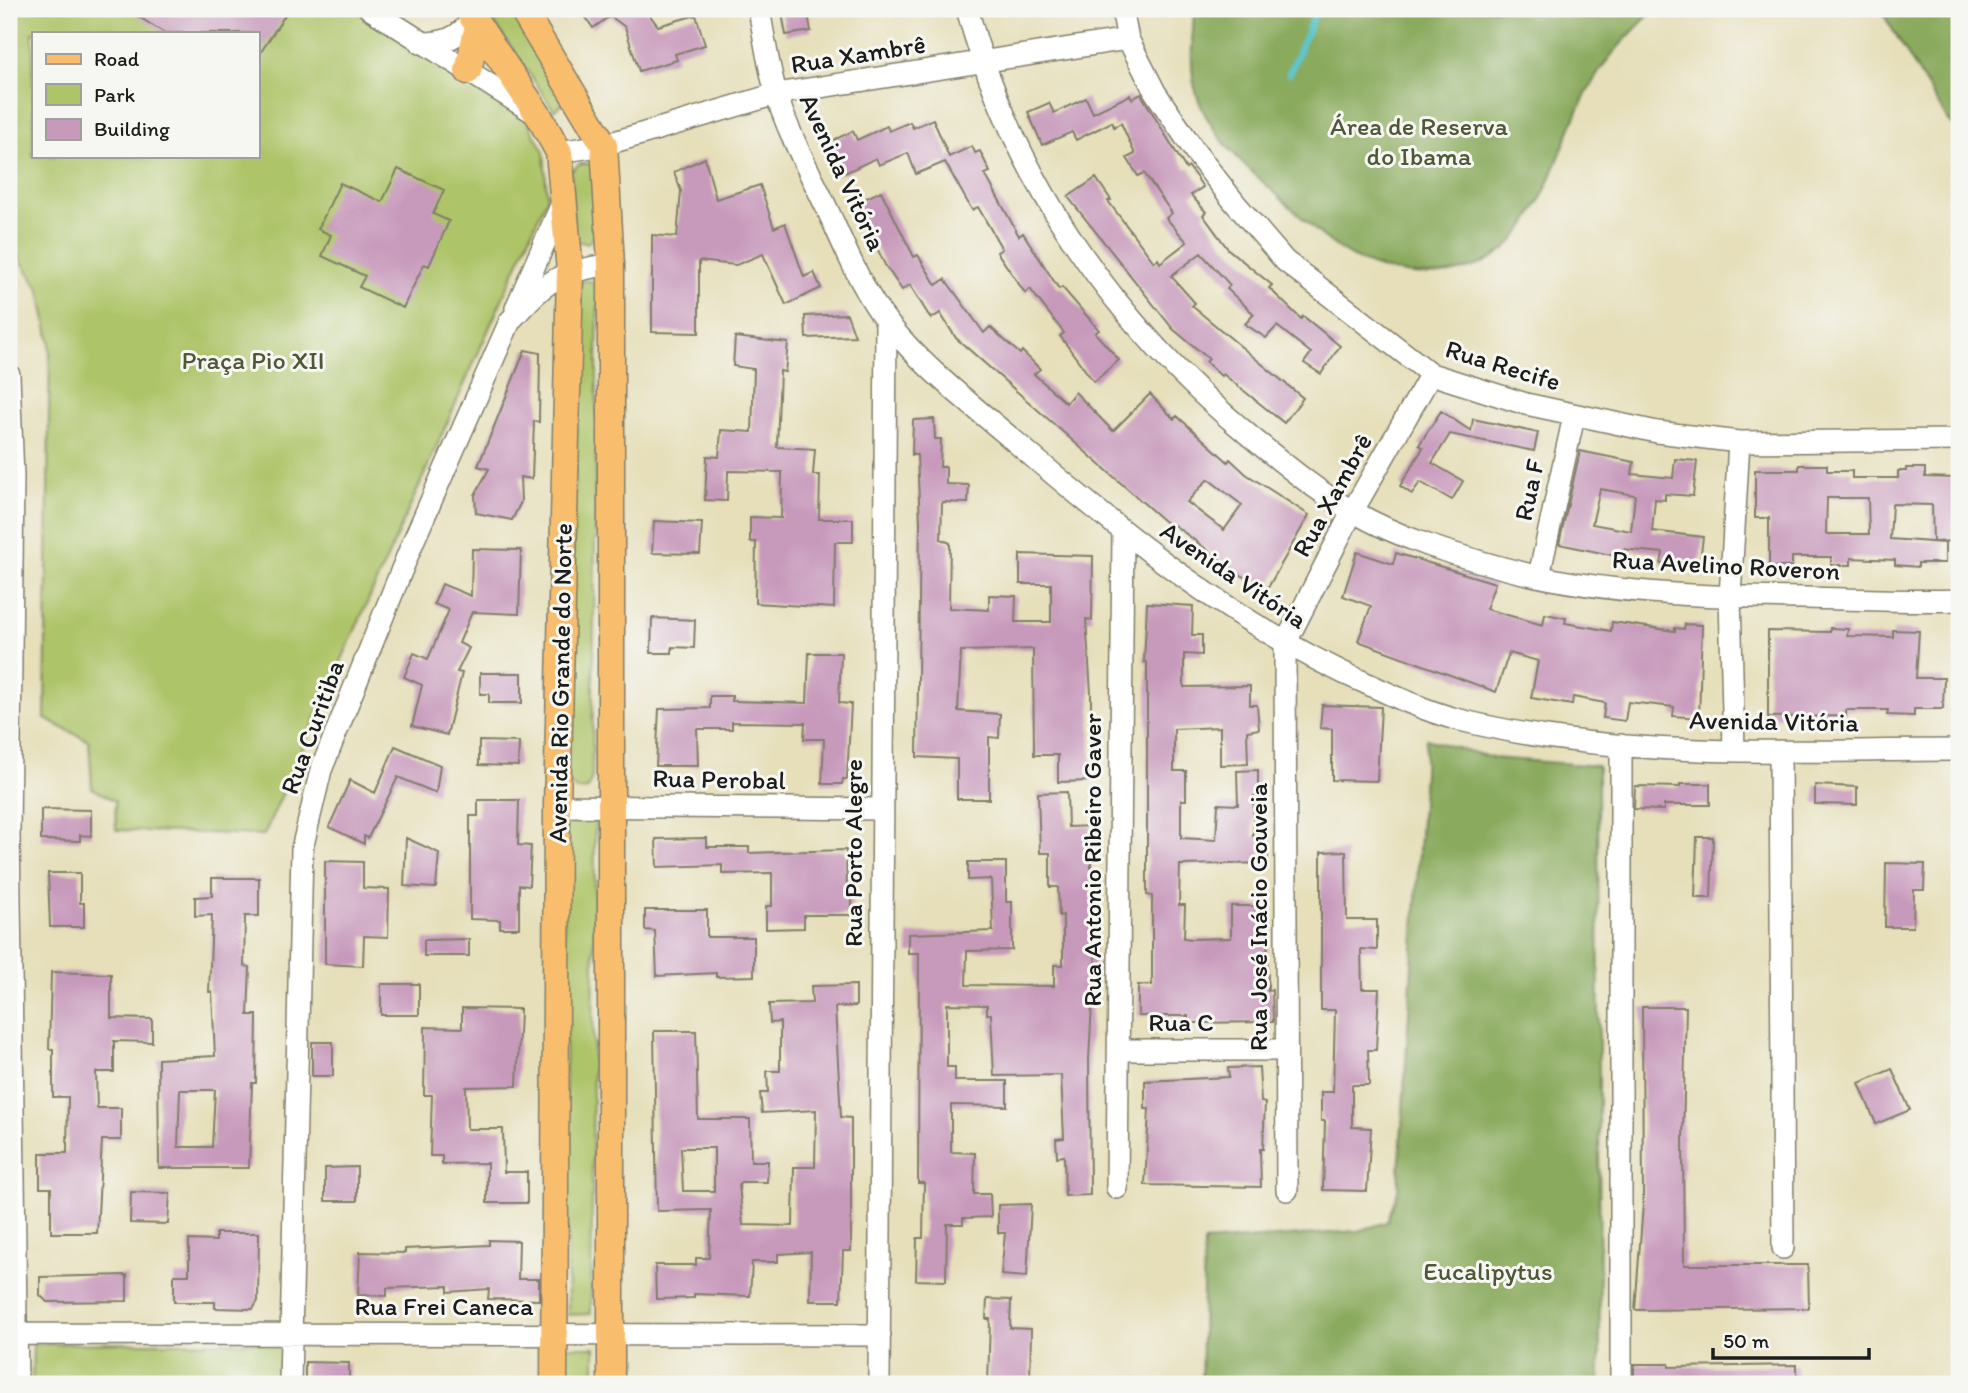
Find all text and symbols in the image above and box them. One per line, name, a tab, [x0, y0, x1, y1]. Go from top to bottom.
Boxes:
street label: Rua Xambrê	[788, 28, 928, 80]
legend	[32, 32, 259, 158]
text: Road	[94, 46, 140, 71]
text: Park	[94, 82, 136, 107]
street label: Avenida Vitória	[793, 88, 894, 256]
park label: Área de Reserva do Ibama	[1330, 110, 1509, 172]
text: Building	[94, 116, 170, 141]
street label: Rua Recife	[1442, 332, 1564, 398]
park label: Praça Pio XII	[181, 344, 325, 376]
street label: Rua Xambrê	[1285, 428, 1379, 562]
street label: Rua F	[1507, 456, 1551, 524]
street label: Avenida Vitória	[1155, 514, 1314, 636]
street label: Avenida Rio Grande do Norte	[541, 523, 579, 843]
street label: Rua Avelino Roveron	[1611, 543, 1841, 587]
street label: Rua Curitiba	[273, 655, 351, 798]
street label: Avenida Vitória	[1689, 704, 1860, 738]
street label: Rua Antonio Ribeiro Gaver	[1076, 713, 1108, 1007]
street label: Rua Porto Alegre	[837, 759, 869, 947]
street label: Rua Perobal	[652, 762, 786, 796]
street label: Rua José Inácio Gouveia	[1242, 782, 1274, 1051]
street label: Rua C	[1148, 1006, 1214, 1038]
park label: Eucalipytus	[1423, 1255, 1553, 1287]
street label: Rua Frei Caneca	[354, 1290, 534, 1322]
scale bar	[1713, 1316, 1868, 1360]
text: 50 m	[1723, 1328, 1770, 1353]

